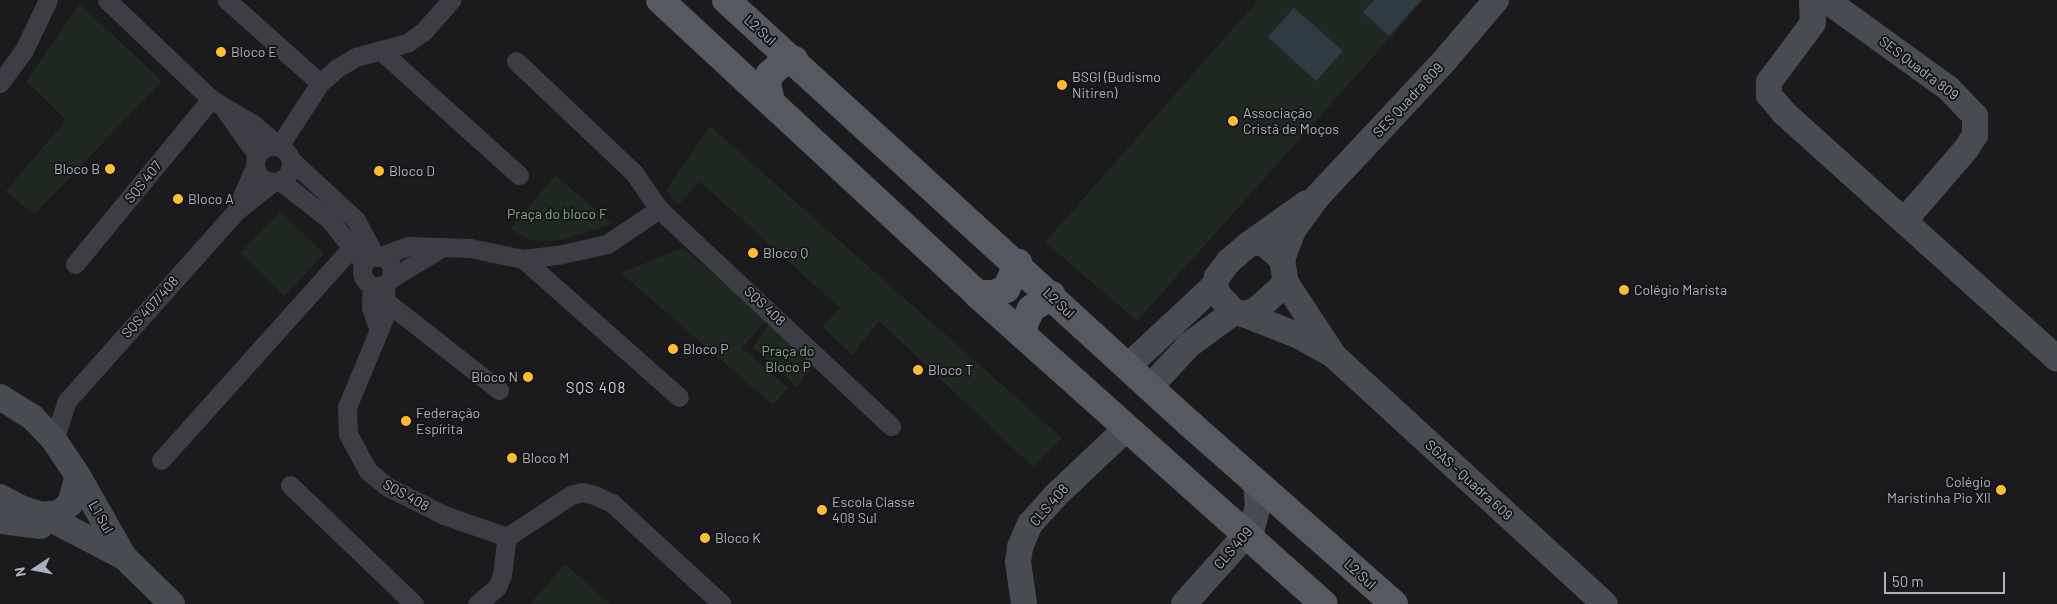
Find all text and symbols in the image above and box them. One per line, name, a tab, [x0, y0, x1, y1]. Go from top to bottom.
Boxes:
street label: L2 Sul	[741, 11, 779, 49]
street label: SES Quadra 809	[1876, 33, 1962, 103]
place label: Bloco E	[231, 44, 277, 60]
marker: Bloco E	[215, 46, 227, 58]
street label: SES Quadra 809	[1369, 59, 1447, 141]
place label: BSGI (Budismo Nitiren)	[1072, 69, 1161, 102]
marker: BSGI (Budismo Nitiren)	[1056, 79, 1068, 91]
place label: Associação Cristã de Moços	[1243, 105, 1339, 138]
marker: Associação Cristã de Moços	[1227, 115, 1239, 127]
street label: SQS 407	[121, 157, 165, 207]
place label: Bloco B	[54, 161, 100, 177]
marker: Bloco B	[104, 163, 116, 175]
place label: Bloco D	[389, 163, 435, 179]
marker: Bloco D	[373, 165, 385, 177]
place label: Bloco A	[188, 191, 234, 207]
marker: Bloco A	[172, 193, 184, 205]
park label: Praça do bloco F	[507, 206, 607, 222]
place label: Bloco Q	[763, 245, 808, 261]
marker: Bloco Q	[747, 247, 759, 259]
street label: SQS 407/408	[118, 273, 182, 341]
place label: Colégio Marista	[1634, 282, 1727, 298]
street label: SQS 408	[741, 283, 789, 329]
street label: L2 Sul	[1040, 284, 1078, 322]
marker: Colégio Marista	[1618, 284, 1630, 296]
place label: Bloco P	[683, 341, 729, 357]
marker: Bloco P	[667, 343, 679, 355]
park label: Praça do Bloco P	[761, 343, 815, 376]
place label: Bloco T	[928, 362, 973, 378]
marker: Bloco T	[912, 364, 924, 376]
place label: Bloco N	[471, 369, 518, 385]
marker: Bloco N	[522, 371, 534, 383]
district label: SQS 408	[565, 379, 627, 397]
place label: Federação Espírita	[416, 405, 480, 438]
marker: Federação Espírita	[400, 415, 412, 427]
street label: SGAS - Quadra 609	[1422, 436, 1516, 524]
place label: Bloco M	[522, 450, 569, 466]
marker: Bloco M	[506, 452, 518, 464]
place label: Colégio Maristinha Pio XII	[1887, 474, 1991, 507]
street label: SQS 408	[380, 476, 432, 514]
street label: CLS 408	[1026, 480, 1072, 530]
marker: Colégio Maristinha Pio XII	[1995, 484, 2007, 496]
place label: Escola Classe 408 Sul	[832, 494, 915, 526]
street label: L1 Sul	[85, 498, 117, 536]
marker: Escola Classe 408 Sul	[816, 504, 828, 516]
street label: CLS 409	[1210, 523, 1256, 573]
place label: Bloco K	[715, 530, 761, 546]
marker: Bloco K	[699, 532, 711, 544]
north arrow	[10, 544, 60, 594]
street label: L2 Sul	[1341, 555, 1379, 593]
scale bar	[1887, 562, 2008, 594]
text: N	[11, 566, 29, 578]
text: 50 m	[1892, 572, 1924, 590]

